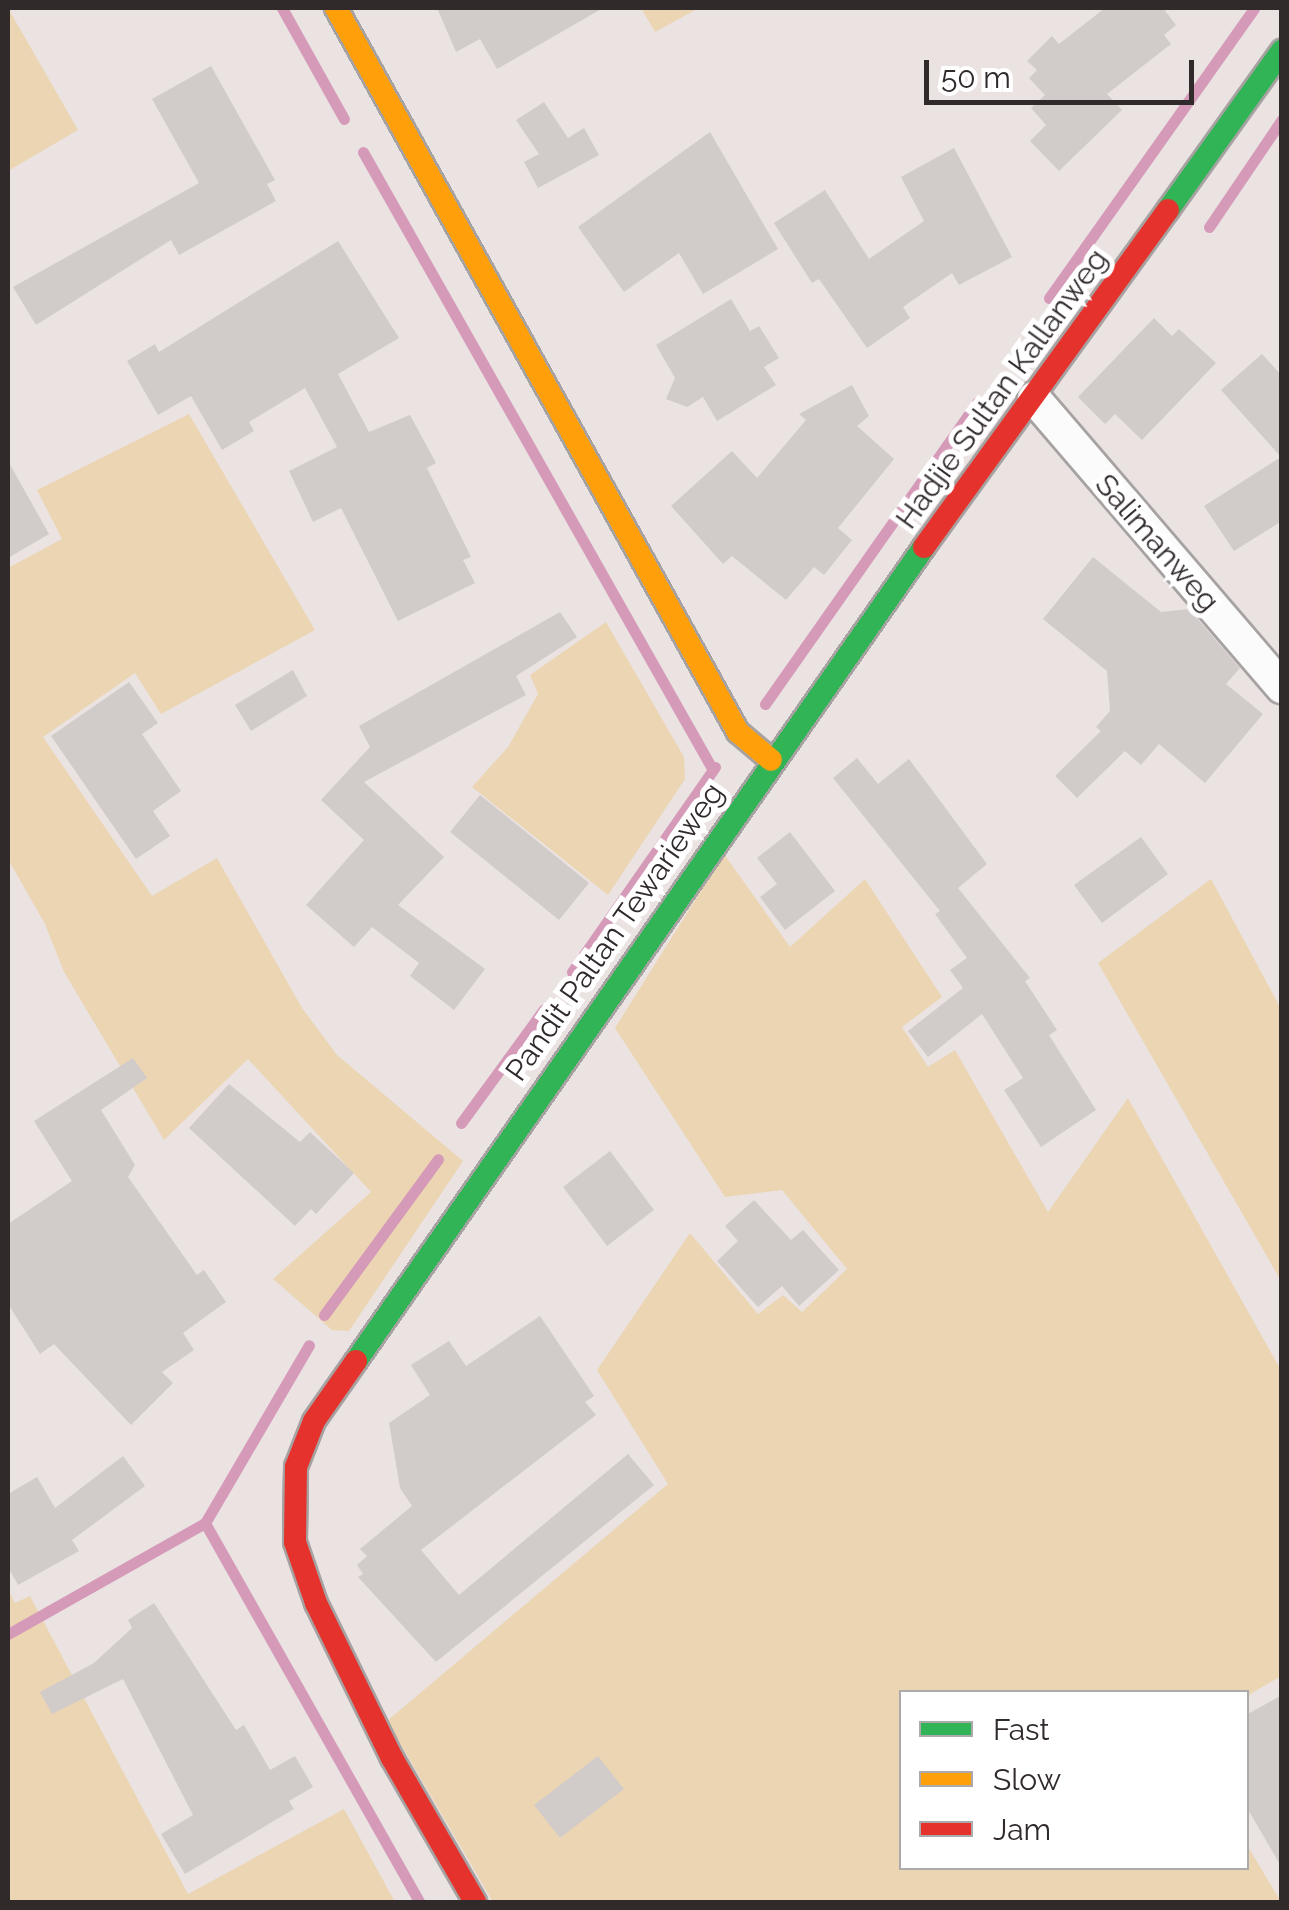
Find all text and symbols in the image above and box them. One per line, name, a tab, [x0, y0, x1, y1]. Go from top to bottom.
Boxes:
scale bar	[929, 40, 1199, 102]
text: 50 m	[941, 60, 1011, 95]
street label: Hadjie Sultan Kallanweg	[888, 242, 1116, 536]
street label: Salimanweg	[1088, 467, 1226, 619]
street label: Pandit Paltan Tewarieweg	[498, 776, 732, 1088]
legend	[899, 1690, 1249, 1870]
text: Fast	[993, 1712, 1050, 1747]
text: Slow	[993, 1762, 1061, 1797]
text: Jam	[993, 1812, 1051, 1847]

